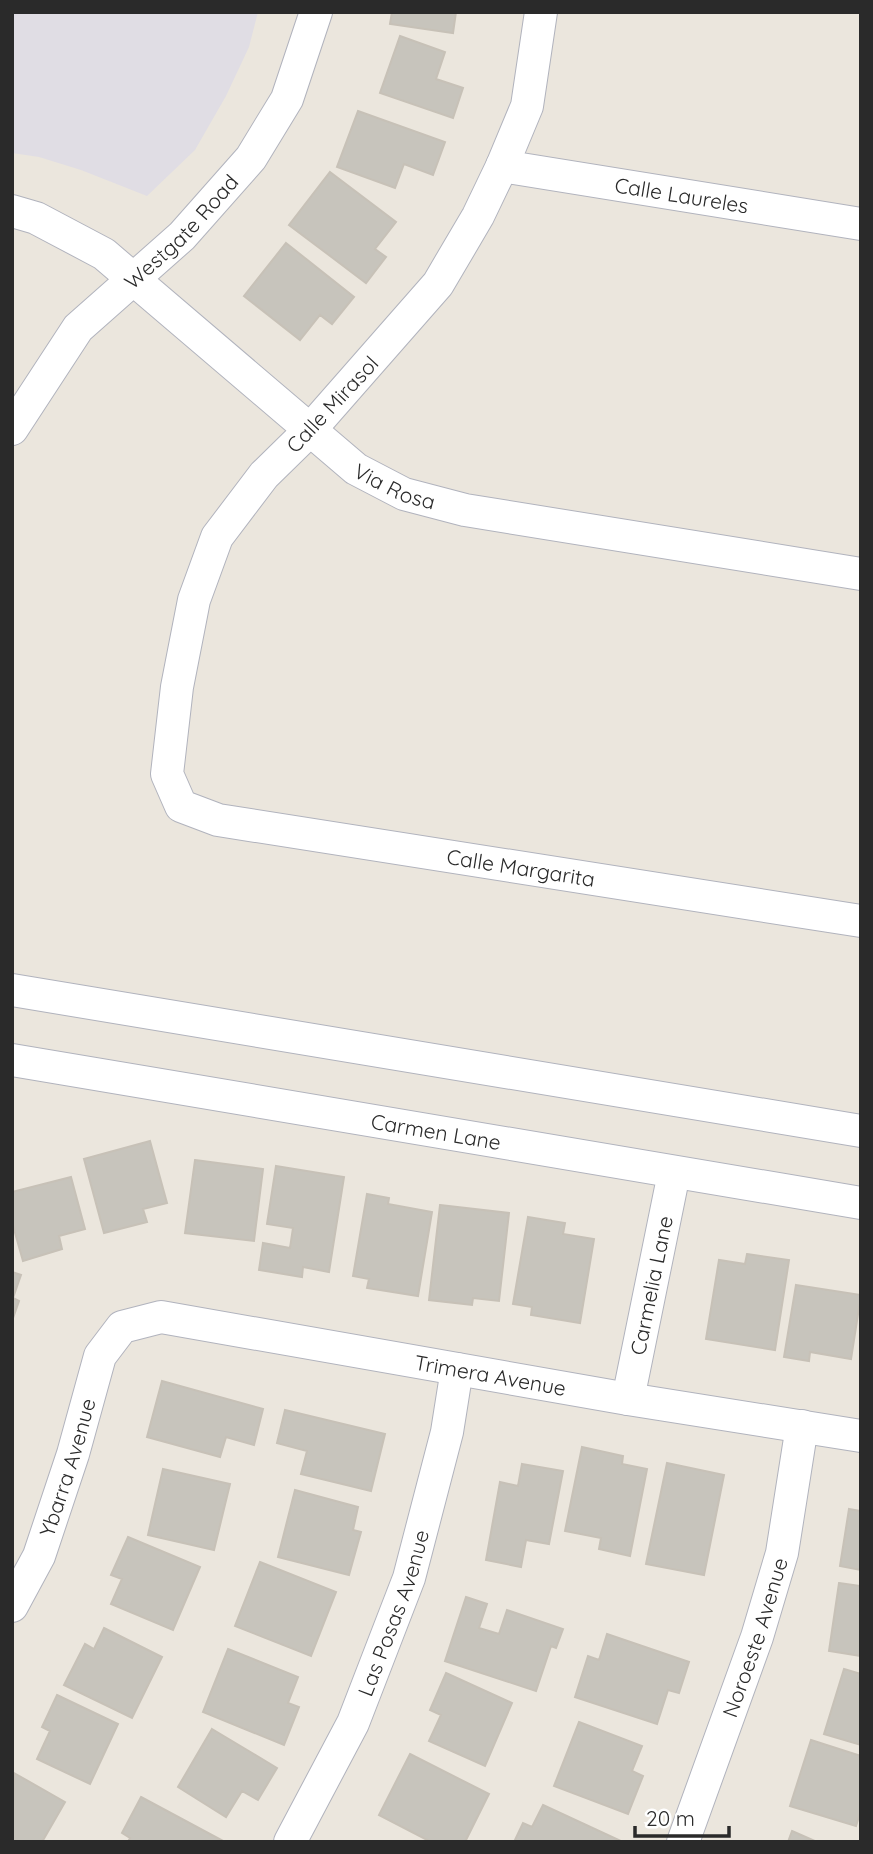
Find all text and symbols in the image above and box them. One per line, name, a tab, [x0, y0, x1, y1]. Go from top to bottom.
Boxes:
street label: Westgate Road	[119, 169, 243, 294]
street label: Calle Laureles	[613, 171, 750, 219]
street label: Calle Mirasol	[280, 350, 384, 458]
street label: Via Rosa	[350, 457, 438, 515]
street label: Calle Margarita	[445, 843, 597, 892]
street label: Carmen Lane	[369, 1108, 503, 1155]
street label: Carmelia Lane	[624, 1213, 678, 1357]
street label: Trimera Avenue	[413, 1349, 568, 1401]
street label: Ybarra Avenue	[33, 1395, 101, 1540]
street label: Las Posas Avenue	[352, 1527, 434, 1700]
street label: Noroeste Avenue	[716, 1554, 793, 1721]
scale bar	[635, 1794, 730, 1838]
text: 20 m	[646, 1805, 695, 1831]

